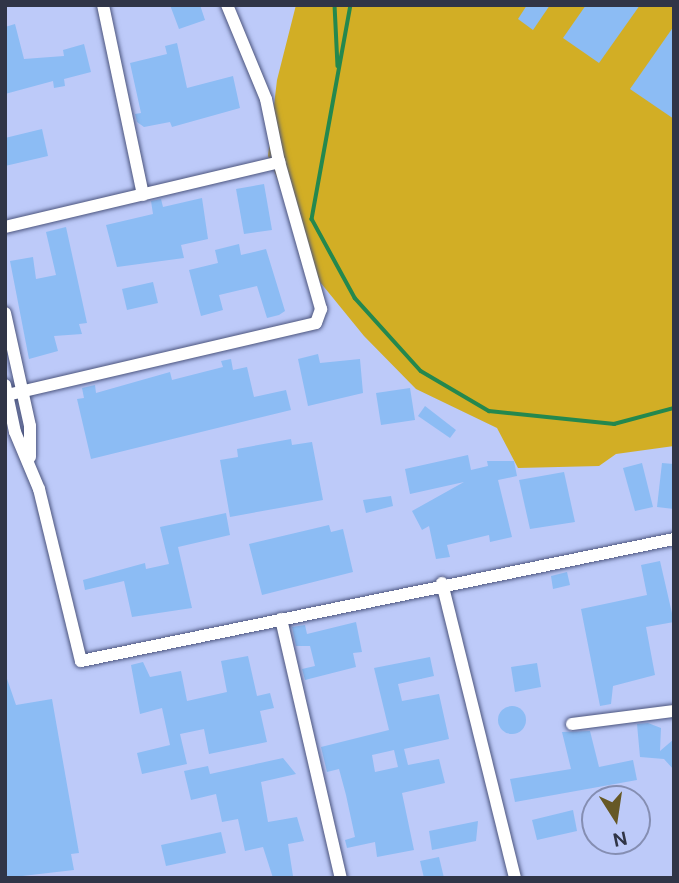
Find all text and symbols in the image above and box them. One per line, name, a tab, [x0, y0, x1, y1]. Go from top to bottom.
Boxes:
north arrow	[581, 785, 651, 855]
text: N	[611, 825, 629, 853]

